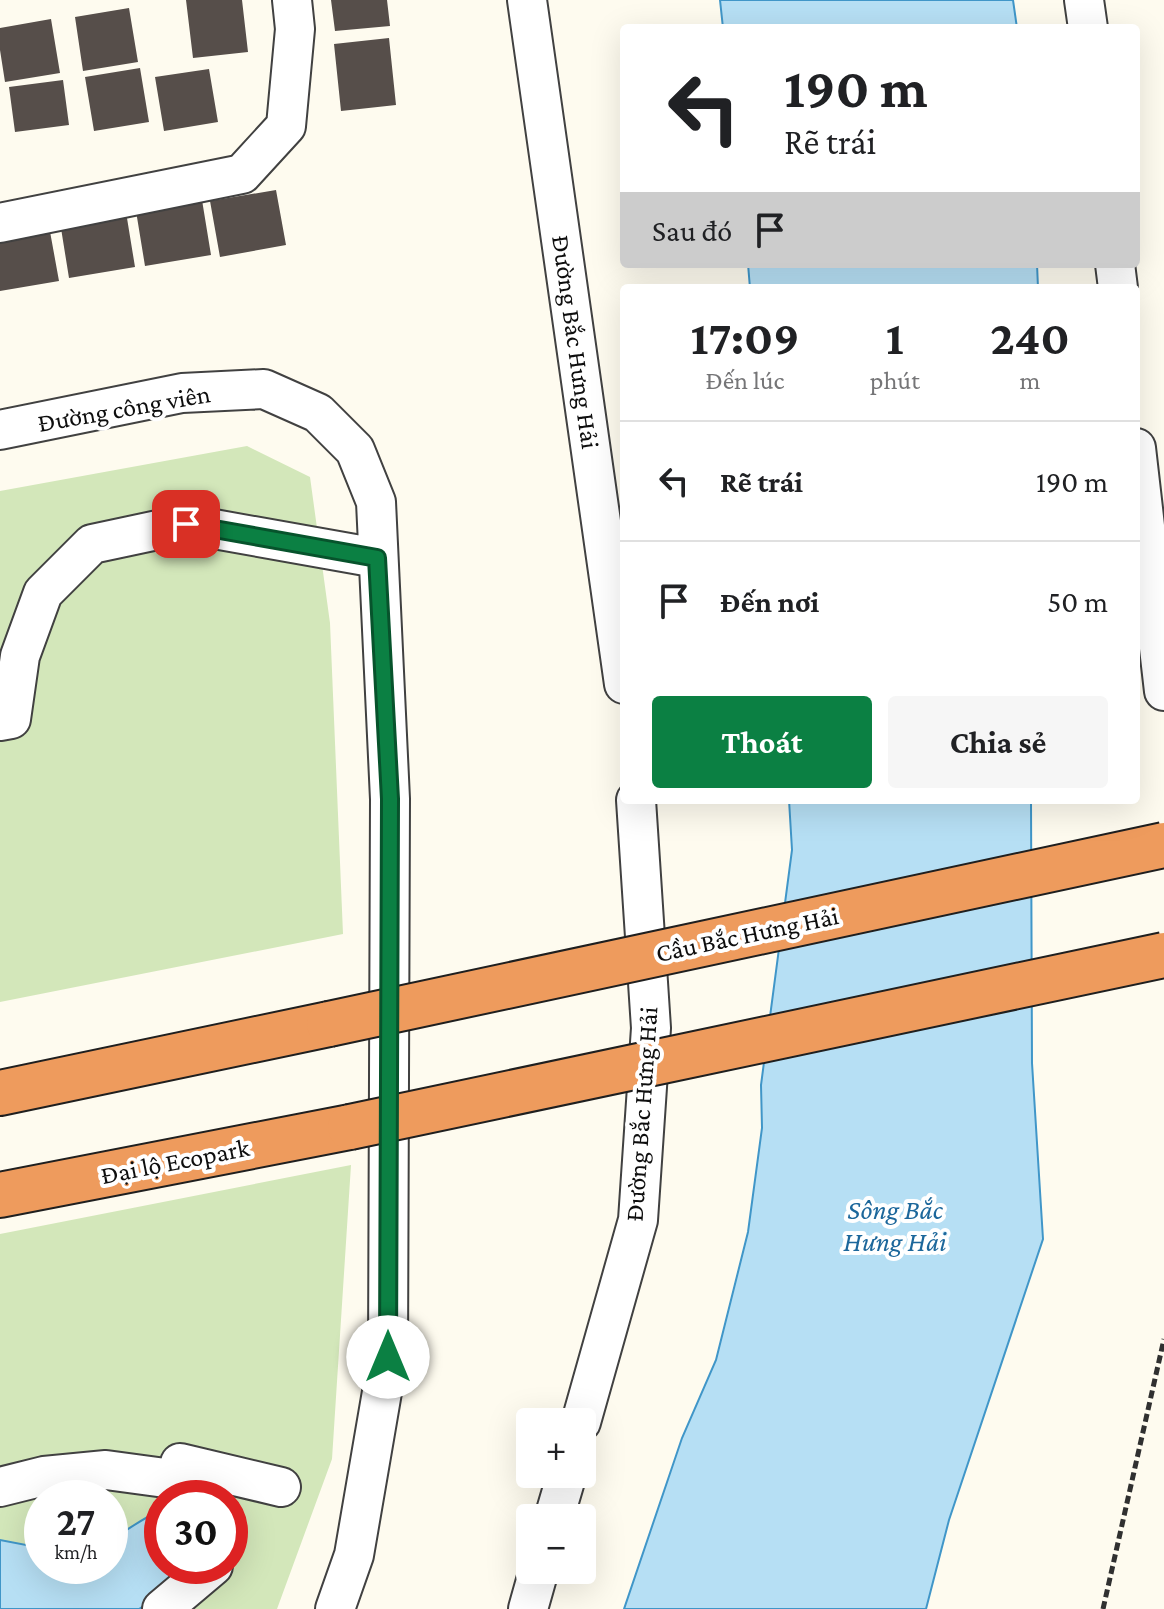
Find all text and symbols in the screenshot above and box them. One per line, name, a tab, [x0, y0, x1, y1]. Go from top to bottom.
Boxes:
icon: left	[652, 56, 756, 160]
text: 190 m	[784, 57, 928, 119]
text: Rẽ trái	[784, 122, 876, 162]
icon: arrive	[748, 208, 792, 252]
text: Sau đó	[652, 214, 732, 247]
street label: Đường Bắc Hưng Hải	[546, 233, 605, 451]
text: 17:09	[690, 311, 799, 364]
text: 1	[886, 311, 904, 364]
text: 240	[990, 311, 1070, 364]
text: Đến lúc	[705, 366, 784, 395]
text: phút	[870, 366, 920, 395]
text: m	[1019, 366, 1040, 395]
street label: Đường công viên	[36, 379, 213, 438]
icon: left	[652, 459, 696, 503]
text: Rẽ trái	[720, 465, 803, 498]
text: 190 m	[1036, 465, 1108, 498]
pin	[152, 490, 220, 558]
icon: arrive	[164, 502, 208, 546]
icon: arrive	[652, 579, 696, 623]
text: Đến nơi	[720, 585, 819, 618]
text: 50 m	[1047, 585, 1108, 618]
button: Thoát	[652, 696, 872, 788]
button: Chia sẻ	[888, 696, 1108, 788]
street label: Cầu Bắc Hưng Hải	[653, 901, 841, 968]
street label: Đường Bắc Hưng Hải	[620, 1005, 663, 1223]
street label: Đại lộ Ecopark	[98, 1133, 252, 1190]
water label: Sông Bắc Hưng Hải	[843, 1194, 947, 1257]
position arrow	[346, 1315, 430, 1399]
map controls	[516, 1408, 596, 1584]
button: +	[516, 1408, 596, 1488]
speed limit sign: 30	[144, 1480, 248, 1584]
text: 27	[57, 1499, 95, 1544]
button: −	[516, 1504, 596, 1584]
text: km/h	[54, 1541, 98, 1563]

